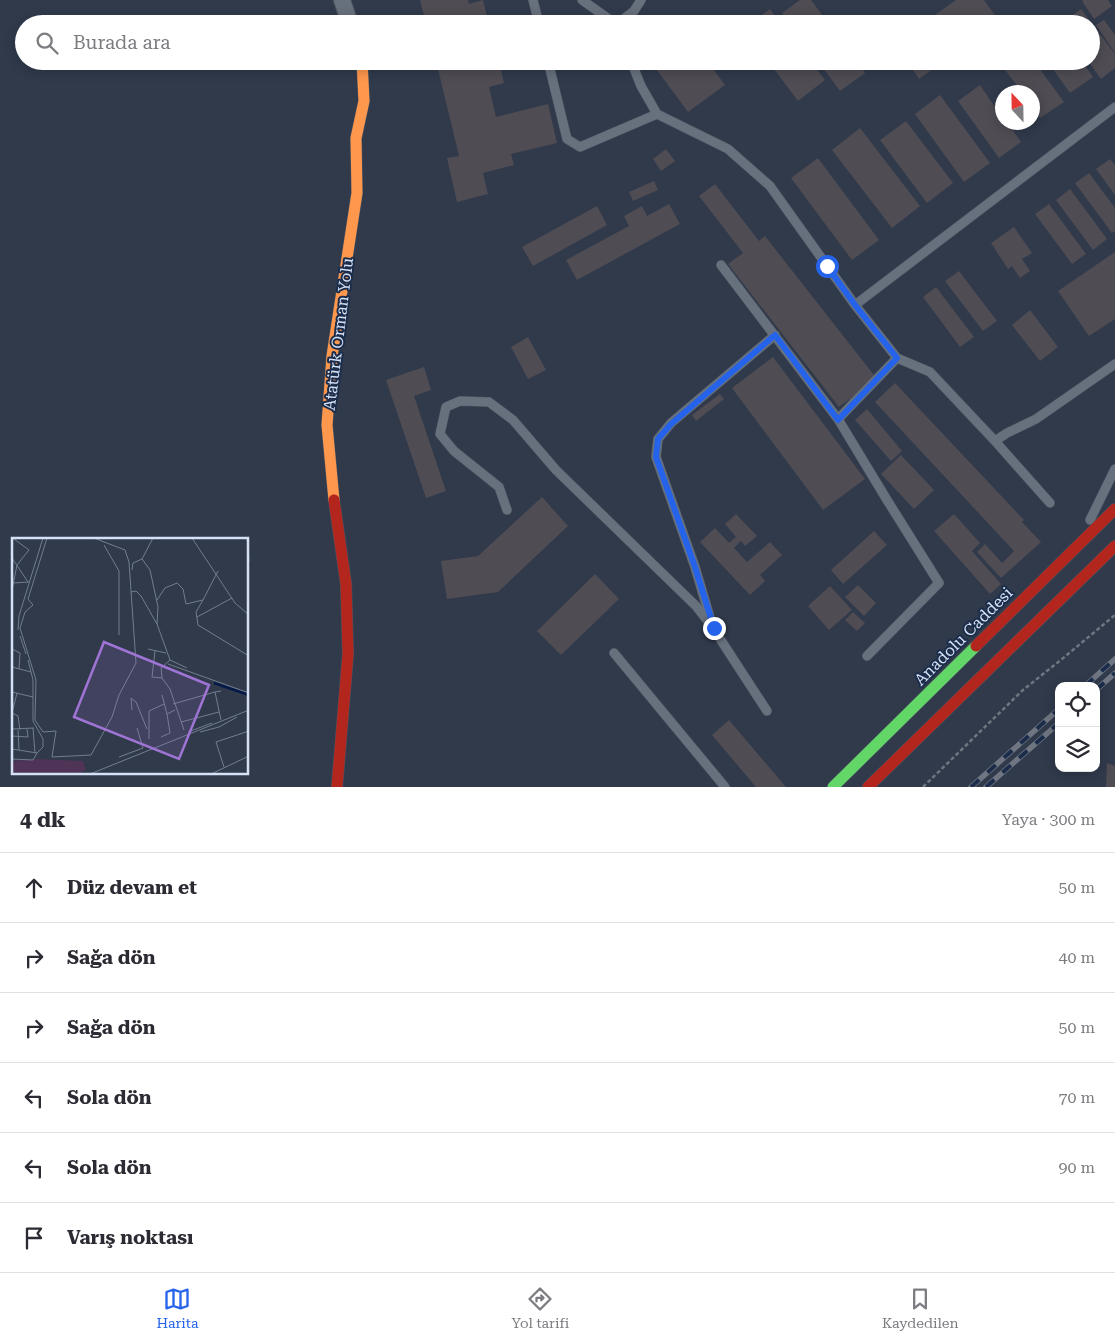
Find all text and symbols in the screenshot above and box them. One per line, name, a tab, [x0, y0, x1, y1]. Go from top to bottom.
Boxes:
search box	[15, 15, 1100, 70]
icon: search	[33, 29, 61, 57]
text: Burada ara	[73, 31, 171, 54]
north arrow	[995, 85, 1040, 130]
route start	[816, 255, 839, 278]
street label: Atatürk Orman Yolu	[320, 257, 357, 411]
inset map	[12, 538, 249, 774]
street label: Anadolu Caddesi	[910, 583, 1016, 689]
route end	[703, 617, 726, 640]
map controls	[1055, 682, 1100, 772]
button: locate	[1055, 682, 1100, 727]
button: layers	[1055, 727, 1100, 772]
text: 4 dk	[20, 808, 66, 832]
text: Yaya · 300 m	[1002, 810, 1095, 829]
icon: ahead	[20, 874, 48, 902]
text: Düz devam et	[67, 876, 197, 899]
text: 50 m	[1058, 878, 1095, 897]
icon: right	[20, 944, 48, 972]
text: Sağa dön	[67, 946, 155, 969]
text: 40 m	[1058, 948, 1095, 967]
icon: right	[20, 1014, 48, 1042]
text: Sağa dön	[67, 1016, 155, 1039]
text: 50 m	[1058, 1018, 1095, 1037]
icon: left	[20, 1084, 48, 1112]
text: Sola dön	[67, 1086, 152, 1109]
text: 70 m	[1058, 1088, 1095, 1107]
icon: left	[20, 1154, 48, 1182]
text: Sola dön	[67, 1156, 152, 1179]
text: 90 m	[1058, 1158, 1095, 1177]
icon: arrive	[20, 1224, 48, 1252]
text: Varış noktası	[67, 1226, 193, 1249]
tab: Harita	[156, 1285, 199, 1331]
tab: Yol tarifi	[511, 1285, 569, 1331]
tab: Kaydedilen	[882, 1285, 959, 1331]

